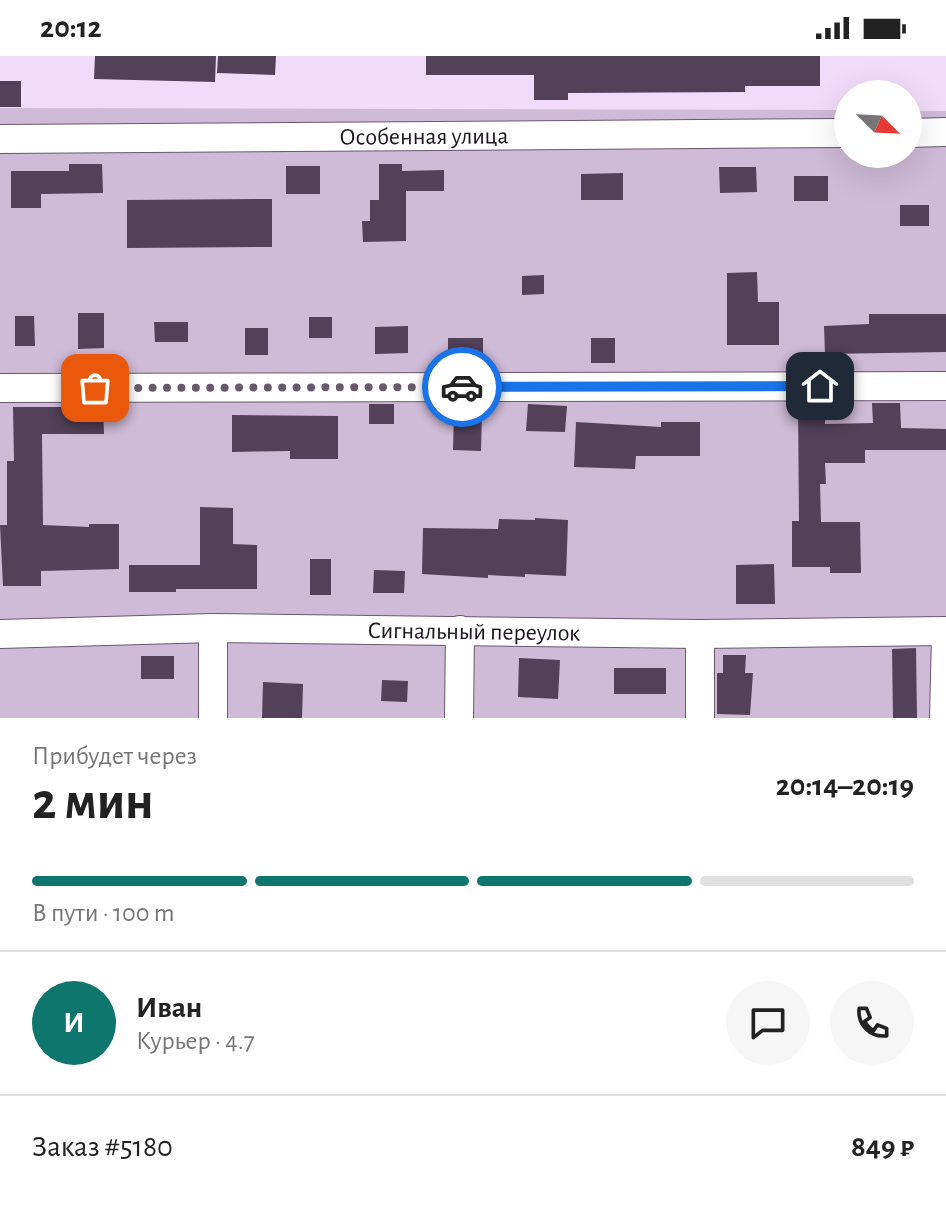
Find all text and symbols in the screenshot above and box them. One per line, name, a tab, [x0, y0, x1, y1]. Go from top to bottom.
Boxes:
text: 20:12	[40, 13, 102, 43]
north arrow	[834, 80, 922, 168]
map controls	[834, 80, 922, 168]
street label: Особенная улица	[339, 124, 509, 150]
courier	[422, 347, 502, 427]
pin	[786, 352, 854, 420]
pin	[61, 354, 129, 422]
icon: home	[798, 364, 842, 408]
icon: car	[440, 365, 484, 409]
icon: bag	[73, 366, 117, 410]
street label: Сигнальный переулок	[367, 619, 580, 646]
text: Прибудет через	[32, 743, 197, 769]
text: 20:14–20:19	[776, 771, 914, 801]
text: 2 мин	[32, 776, 154, 828]
text: В пути · 100 m	[32, 900, 174, 926]
button: chat	[726, 981, 810, 1065]
button: phone	[830, 981, 914, 1065]
text: Иван	[136, 993, 202, 1023]
text: И	[63, 1008, 85, 1038]
text: Курьер · 4.7	[136, 1028, 255, 1054]
text: Заказ #5180	[32, 1132, 173, 1162]
text: 849 ₽	[851, 1132, 914, 1162]

